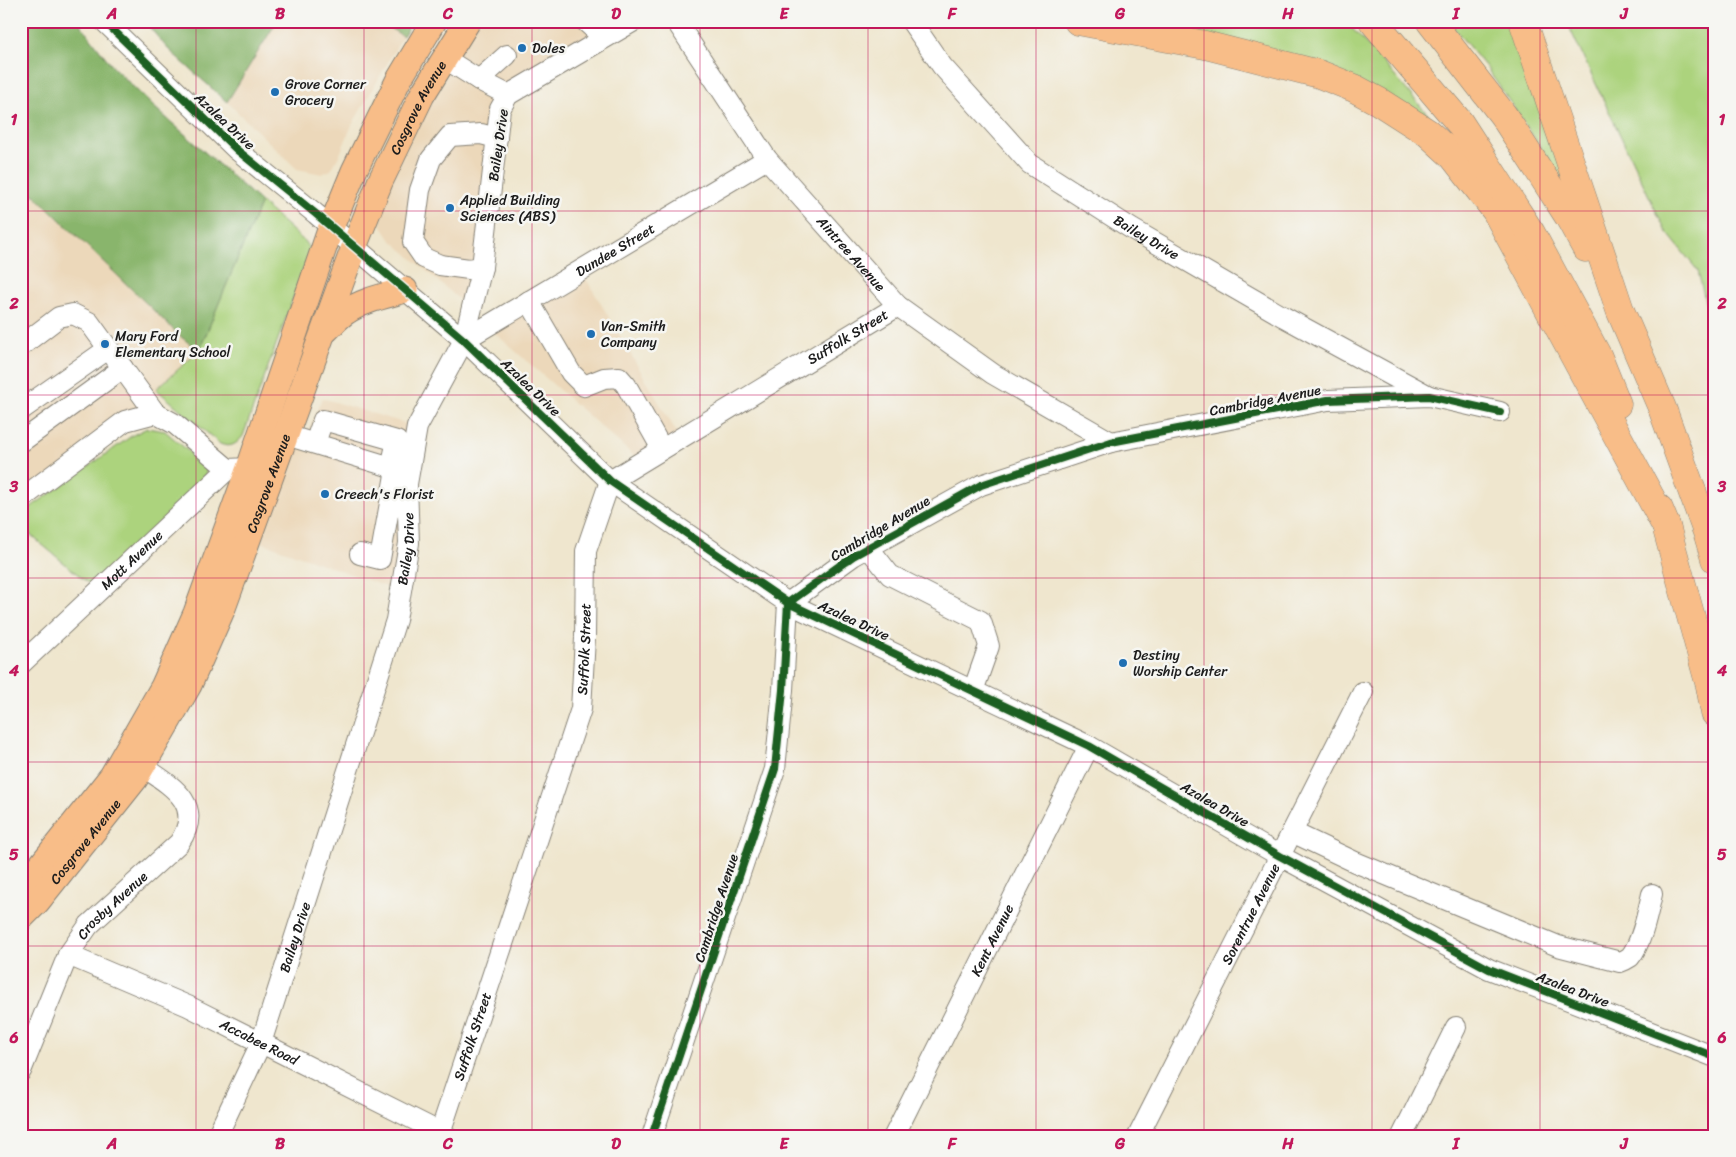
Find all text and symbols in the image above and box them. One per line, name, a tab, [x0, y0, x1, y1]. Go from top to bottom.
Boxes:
text: A	[106, 0, 117, 28]
text: B	[275, 0, 286, 28]
text: C	[442, 0, 454, 28]
text: D	[611, 0, 621, 28]
text: E	[780, 0, 790, 28]
text: F	[947, 0, 958, 28]
text: G	[1114, 0, 1126, 28]
text: H	[1281, 0, 1294, 28]
text: I	[1452, 0, 1461, 28]
text: J	[1619, 0, 1629, 28]
place label: Doles	[532, 36, 566, 61]
marker: Doles	[516, 42, 528, 54]
street label: Cosgrove Avenue	[383, 55, 454, 159]
place label: Grove Corner Grocery	[285, 72, 367, 113]
street label: Azalea Drive	[187, 85, 261, 157]
marker: Grove Corner Grocery	[269, 86, 281, 98]
text: 1	[11, 105, 18, 134]
text: 1	[1719, 105, 1726, 134]
street label: Bailey Drive	[481, 107, 516, 183]
place label: Applied Building Sciences (ABS)	[459, 188, 560, 229]
marker: Applied Building Sciences (ABS)	[444, 202, 456, 214]
street label: Bailey Drive	[1108, 208, 1184, 267]
street label: Aintree Avenue	[809, 209, 892, 298]
street label: Dundee Street	[571, 217, 660, 284]
text: 2	[8, 289, 19, 318]
text: 2	[1716, 289, 1727, 318]
street label: Suffolk Street	[802, 303, 893, 372]
place label: Van-Smith Company	[601, 314, 666, 355]
place label: Mary Ford Elementary School	[115, 324, 232, 365]
marker: Van-Smith Company	[585, 328, 597, 340]
marker: Mary Ford Elementary School	[99, 338, 111, 350]
street label: Azalea Drive	[494, 351, 567, 423]
street label: Cambridge Avenue	[1207, 377, 1323, 424]
street label: Cosgrove Avenue	[239, 430, 298, 537]
text: 3	[9, 472, 19, 501]
text: 3	[1717, 472, 1727, 501]
place label: Creech's Florist	[335, 482, 434, 507]
marker: Creech's Florist	[319, 488, 331, 500]
street label: Cambridge Avenue	[825, 488, 935, 568]
street label: Bailey Drive	[390, 512, 422, 587]
street label: Mott Avenue	[95, 524, 169, 596]
street label: Azalea Drive	[813, 593, 894, 648]
street label: Suffolk Street	[570, 603, 598, 696]
place label: Destiny Worship Center	[1133, 643, 1228, 684]
text: 4	[8, 656, 19, 685]
text: 4	[1716, 656, 1727, 685]
marker: Destiny Worship Center	[1117, 657, 1129, 669]
street label: Azalea Drive	[1175, 774, 1254, 834]
street label: Cosgrove Avenue	[43, 793, 128, 890]
text: 5	[9, 840, 19, 869]
text: 5	[1717, 840, 1727, 869]
street label: Cambridge Avenue	[687, 850, 746, 966]
street label: Sorentrue Avenue	[1215, 859, 1287, 969]
street label: Crosby Avenue	[70, 865, 154, 945]
street label: Bailey Drive	[272, 899, 318, 976]
street label: Kent Avenue	[964, 900, 1021, 981]
street label: Azalea Drive	[1532, 964, 1613, 1015]
street label: Suffolk Street	[446, 989, 499, 1084]
street label: Accabee Road	[214, 1011, 304, 1073]
text: 6	[8, 1023, 19, 1052]
text: 6	[1716, 1023, 1727, 1052]
text: A	[106, 1129, 117, 1157]
text: B	[275, 1129, 286, 1157]
text: C	[442, 1129, 454, 1157]
text: D	[611, 1129, 621, 1157]
text: E	[780, 1129, 790, 1157]
text: F	[947, 1129, 958, 1157]
text: G	[1114, 1129, 1126, 1157]
text: H	[1281, 1129, 1294, 1157]
text: I	[1452, 1129, 1461, 1157]
text: J	[1619, 1129, 1629, 1157]

